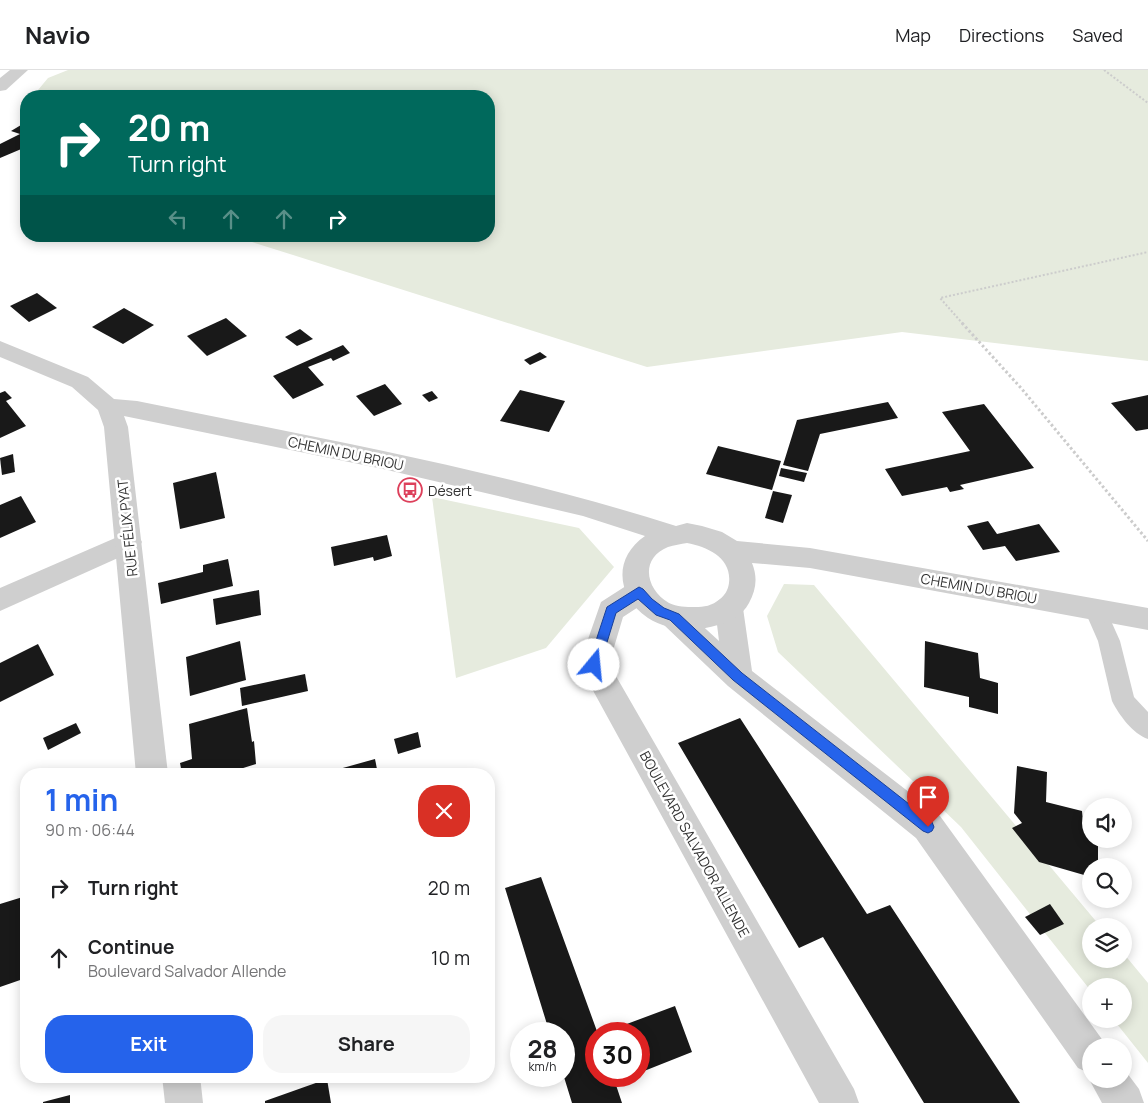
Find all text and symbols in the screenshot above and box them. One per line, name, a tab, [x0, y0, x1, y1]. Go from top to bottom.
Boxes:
text: Navio	[25, 18, 90, 51]
text: Map	[895, 23, 931, 47]
text: Directions	[959, 23, 1044, 47]
text: Saved	[1072, 23, 1123, 47]
text: 20 m	[128, 104, 210, 152]
icon: right	[45, 110, 110, 175]
text: Turn right	[128, 149, 226, 179]
icon: left	[164, 205, 192, 233]
icon: ahead	[217, 205, 245, 233]
icon: ahead	[270, 205, 298, 233]
icon: right	[323, 205, 351, 233]
street label: CHEMIN DU BRIOU	[286, 431, 406, 475]
bus stop icon: Désert	[397, 477, 423, 503]
street label: RUE FÉLIX PYAT	[112, 478, 142, 578]
place label: Désert	[428, 481, 472, 500]
street label: CHEMIN DU BRIOU	[919, 568, 1039, 608]
position arrow	[567, 638, 619, 690]
street label: BOULEVARD SALVADOR ALLENDE	[636, 747, 754, 941]
pin	[907, 776, 949, 827]
text: 1 min	[45, 779, 118, 820]
icon: arrive	[914, 783, 942, 811]
button: close	[418, 785, 470, 837]
map controls	[1082, 798, 1132, 1088]
button: sound	[1082, 798, 1132, 848]
text: 90 m · 06:44	[45, 819, 135, 841]
button: search	[1082, 858, 1132, 908]
icon: right	[45, 874, 73, 902]
text: Turn right	[88, 875, 178, 901]
text: 20 m	[428, 875, 470, 901]
button: layers	[1082, 918, 1132, 968]
text: Continue	[88, 934, 174, 960]
icon: ahead	[45, 944, 73, 972]
text: 10 m	[431, 945, 470, 971]
text: Boulevard Salvador Allende	[88, 960, 286, 982]
button: +	[1082, 978, 1132, 1028]
button: Exit	[45, 1015, 253, 1073]
button: Share	[263, 1015, 470, 1073]
speed limit sign: 30	[585, 1022, 650, 1087]
text: 28	[527, 1031, 558, 1066]
button: −	[1082, 1038, 1132, 1088]
text: km/h	[529, 1058, 556, 1075]

